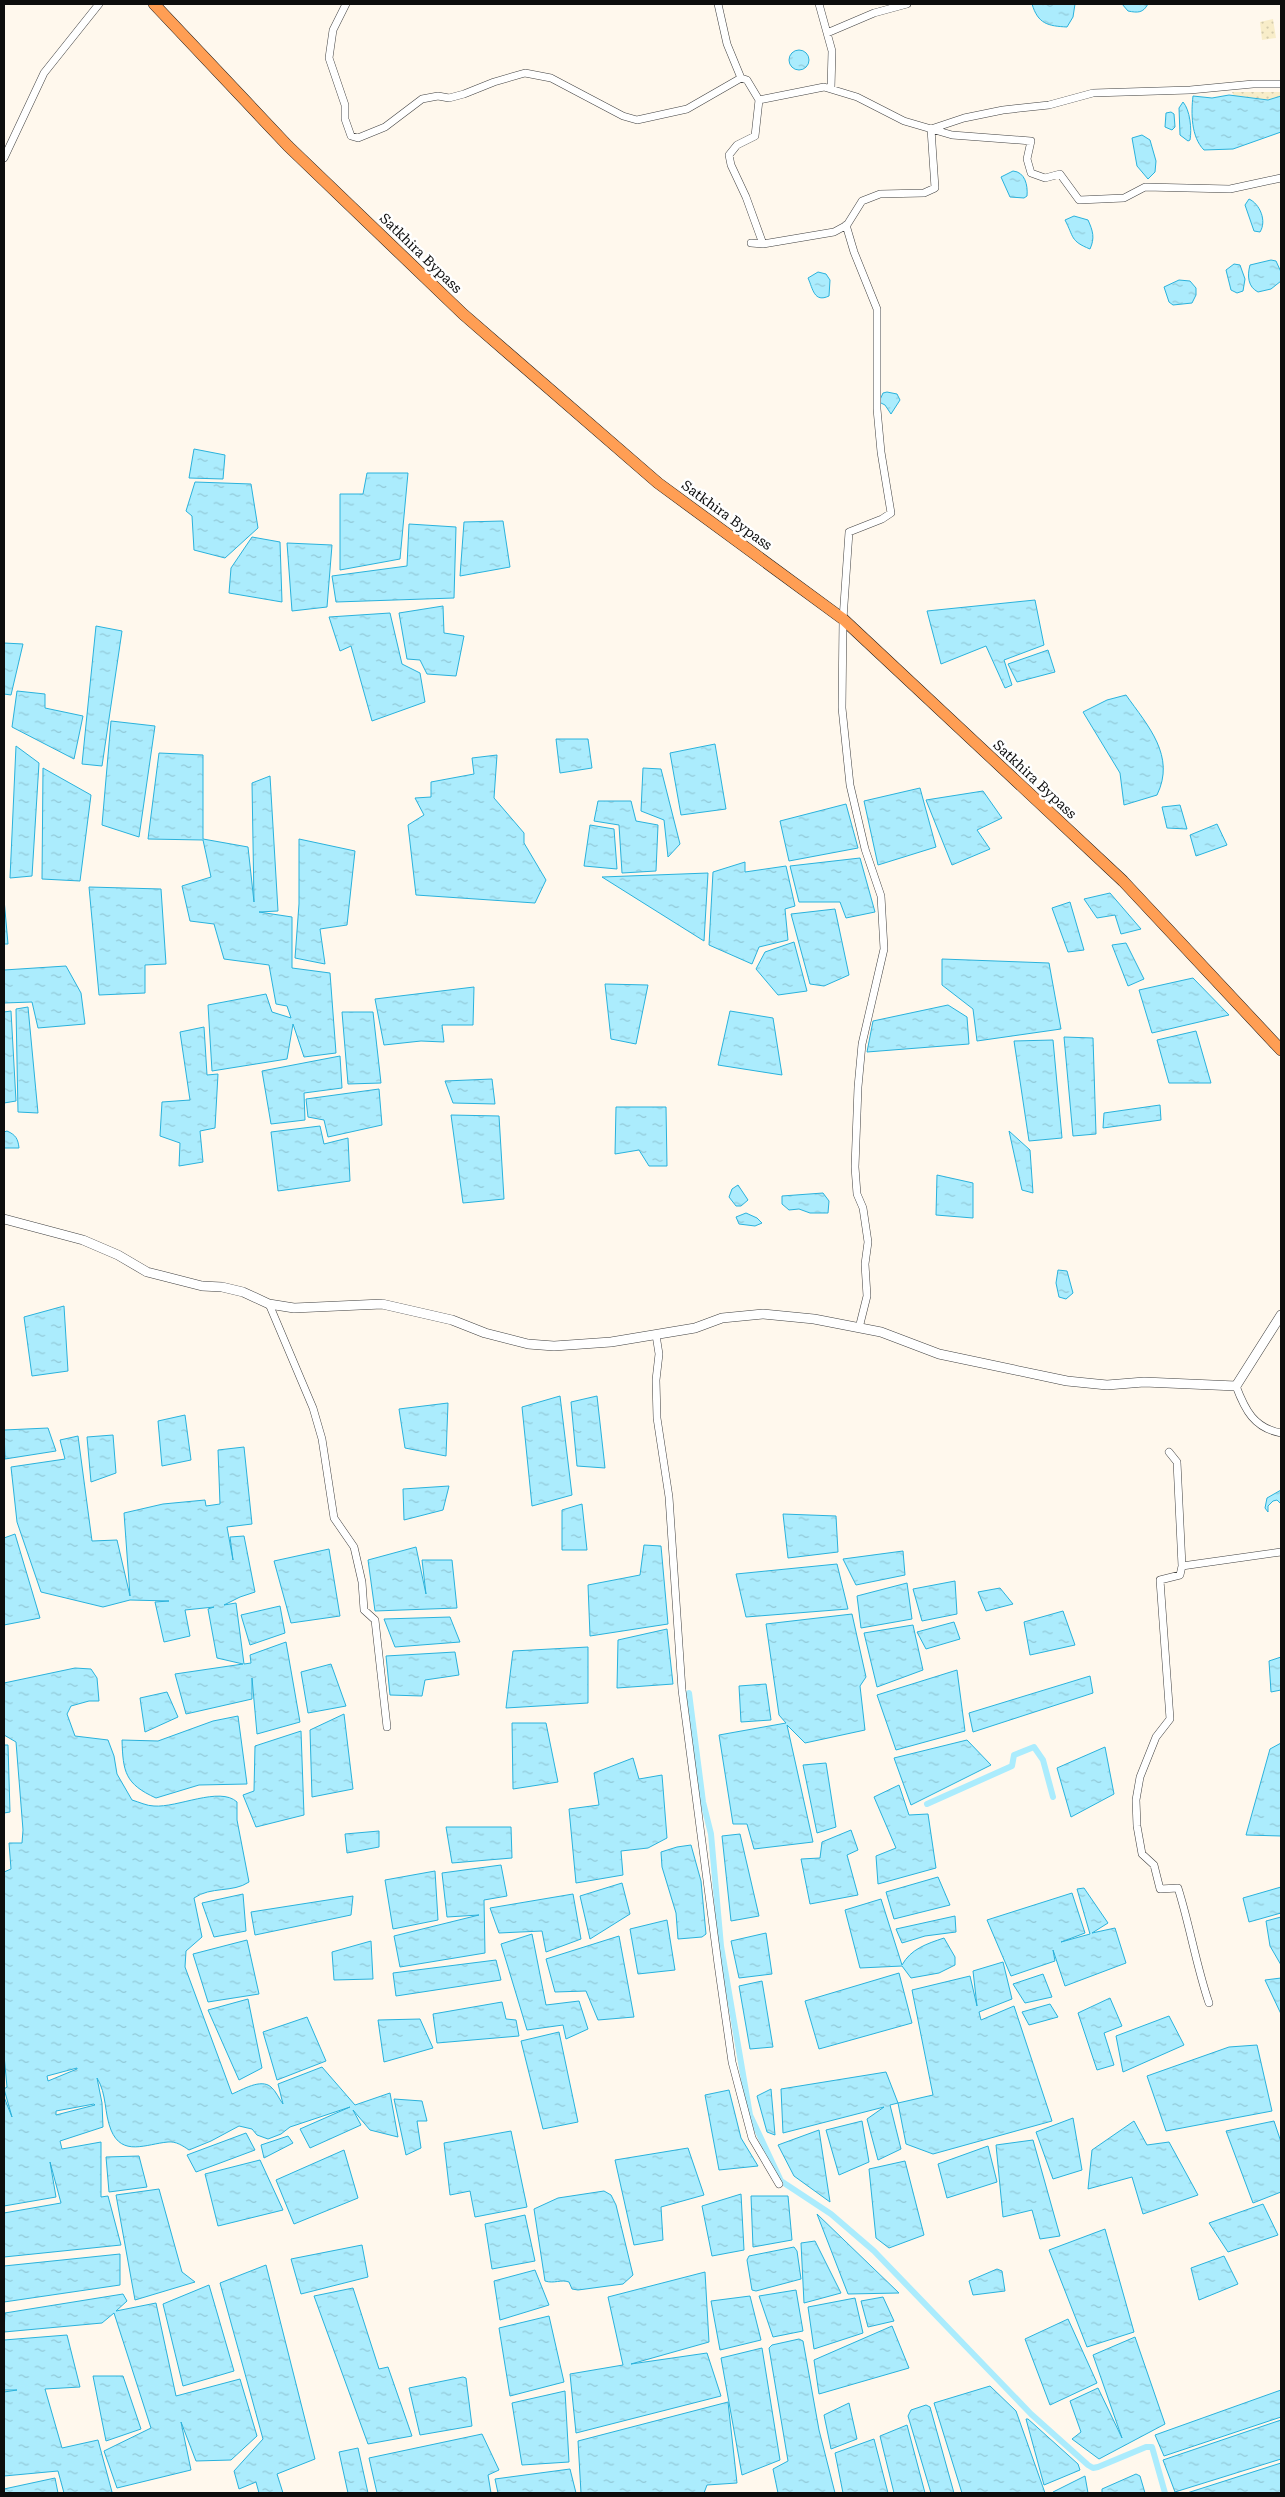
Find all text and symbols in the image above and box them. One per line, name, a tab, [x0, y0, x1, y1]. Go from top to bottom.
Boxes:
street label: Satkhira Bypass	[377, 210, 466, 296]
street label: Satkhira Bypass	[679, 477, 776, 553]
street label: Satkhira Bypass	[990, 736, 1080, 822]

